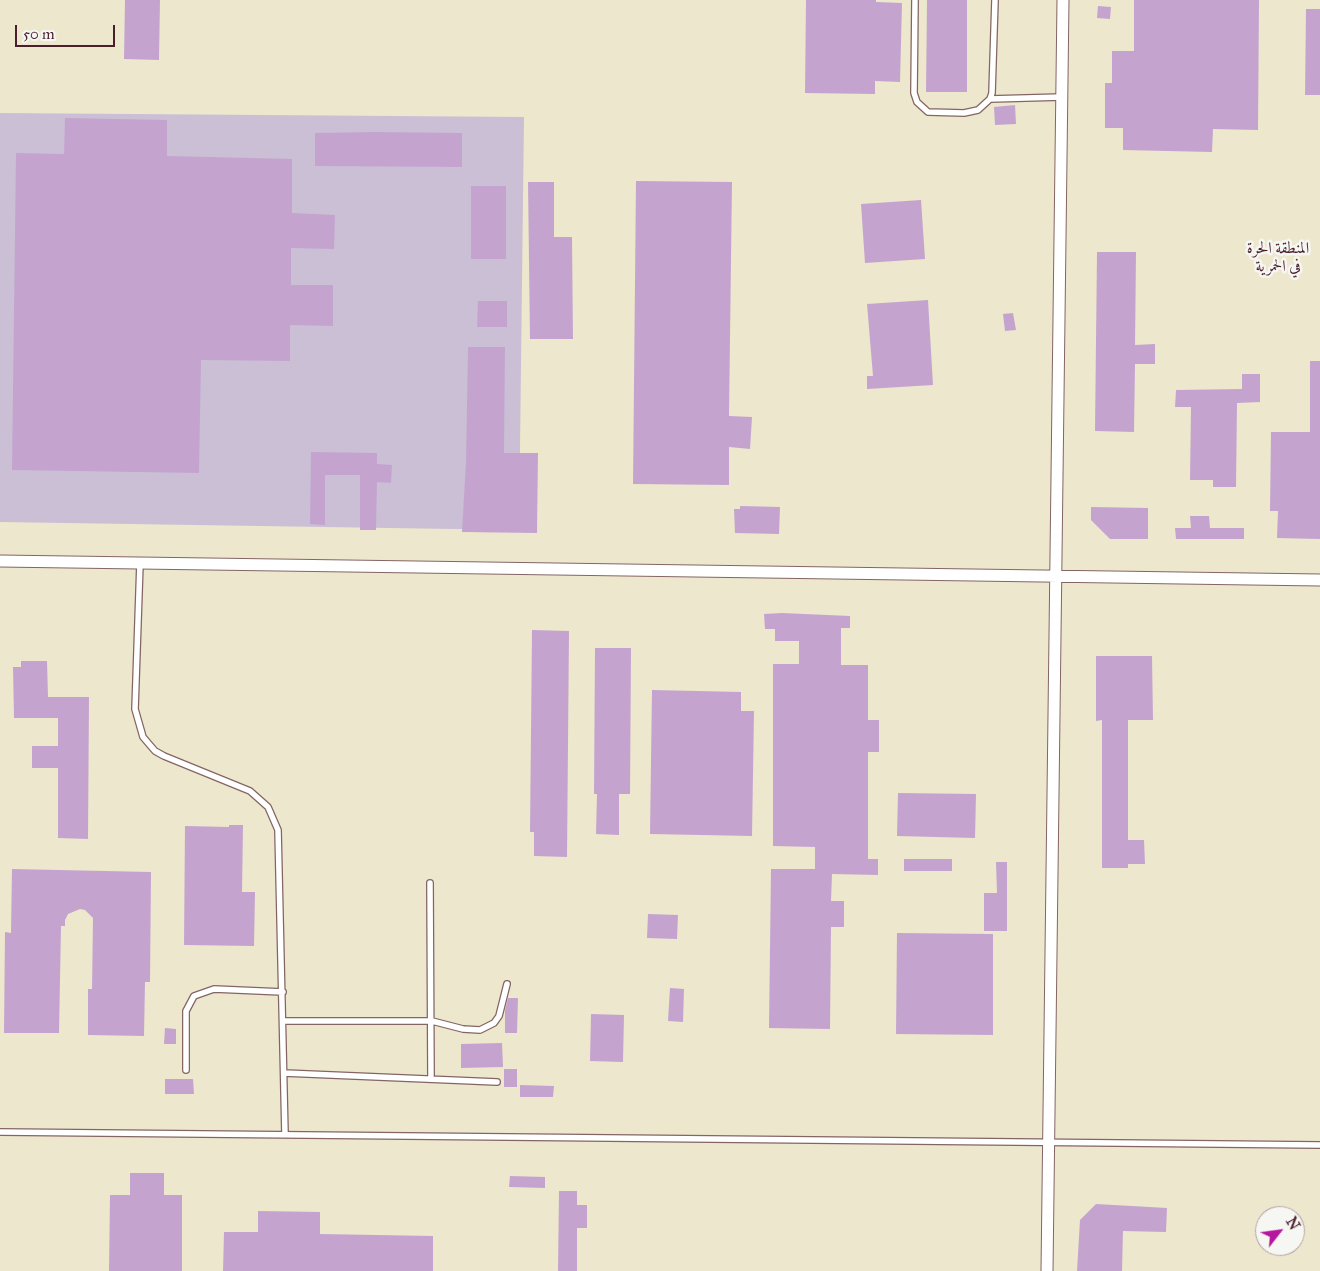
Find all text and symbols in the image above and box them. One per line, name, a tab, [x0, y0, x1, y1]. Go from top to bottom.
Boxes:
scale bar	[18, 15, 118, 47]
text: 50 m	[23, 25, 55, 43]
district label: المنطقة الحرة في الحمرية	[1247, 239, 1309, 277]
north arrow	[1255, 1206, 1305, 1256]
text: N	[1282, 1214, 1303, 1233]

